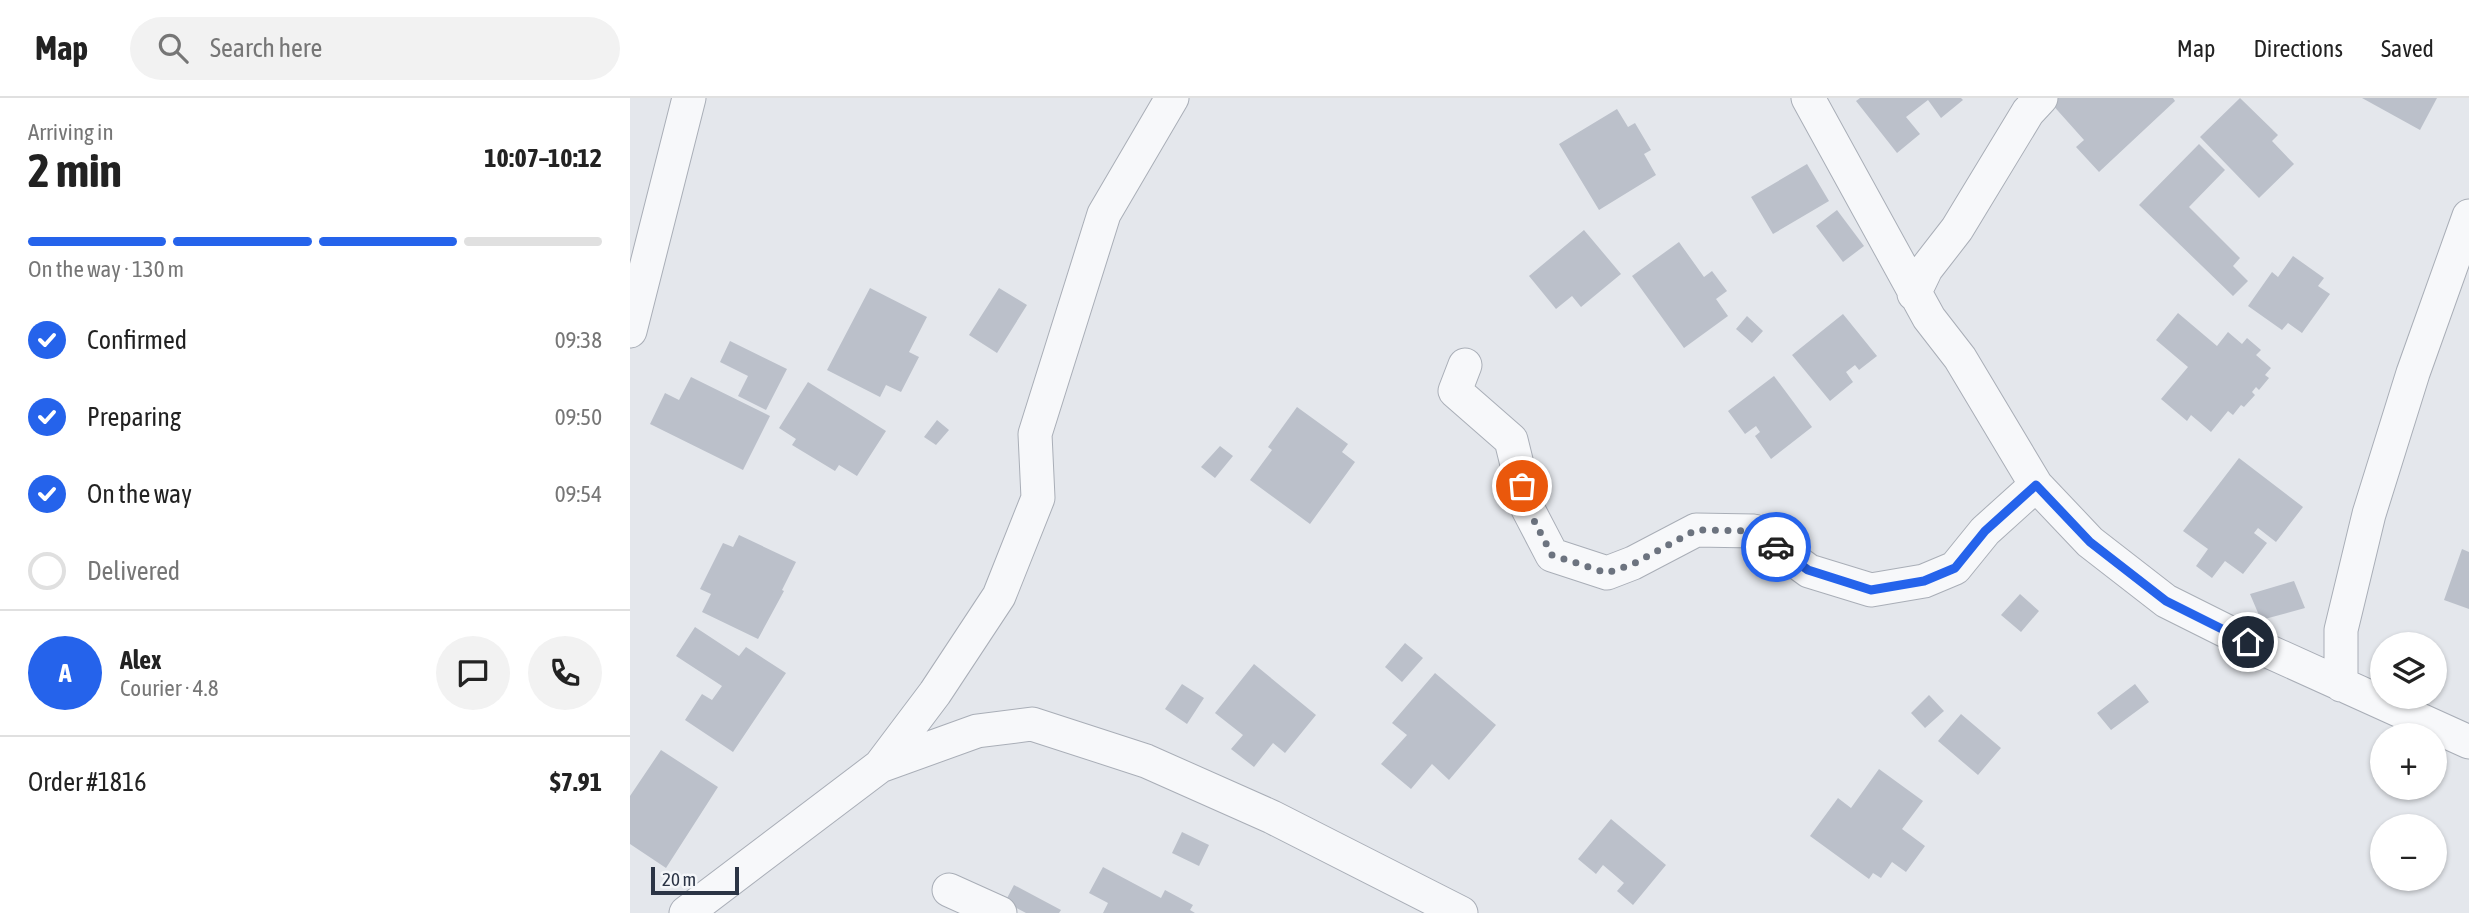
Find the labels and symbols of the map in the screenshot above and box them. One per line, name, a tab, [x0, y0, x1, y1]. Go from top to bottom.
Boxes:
pin	[1492, 456, 1552, 516]
courier	[1741, 512, 1811, 582]
pin	[2218, 612, 2278, 672]
scale bar	[651, 864, 738, 896]

